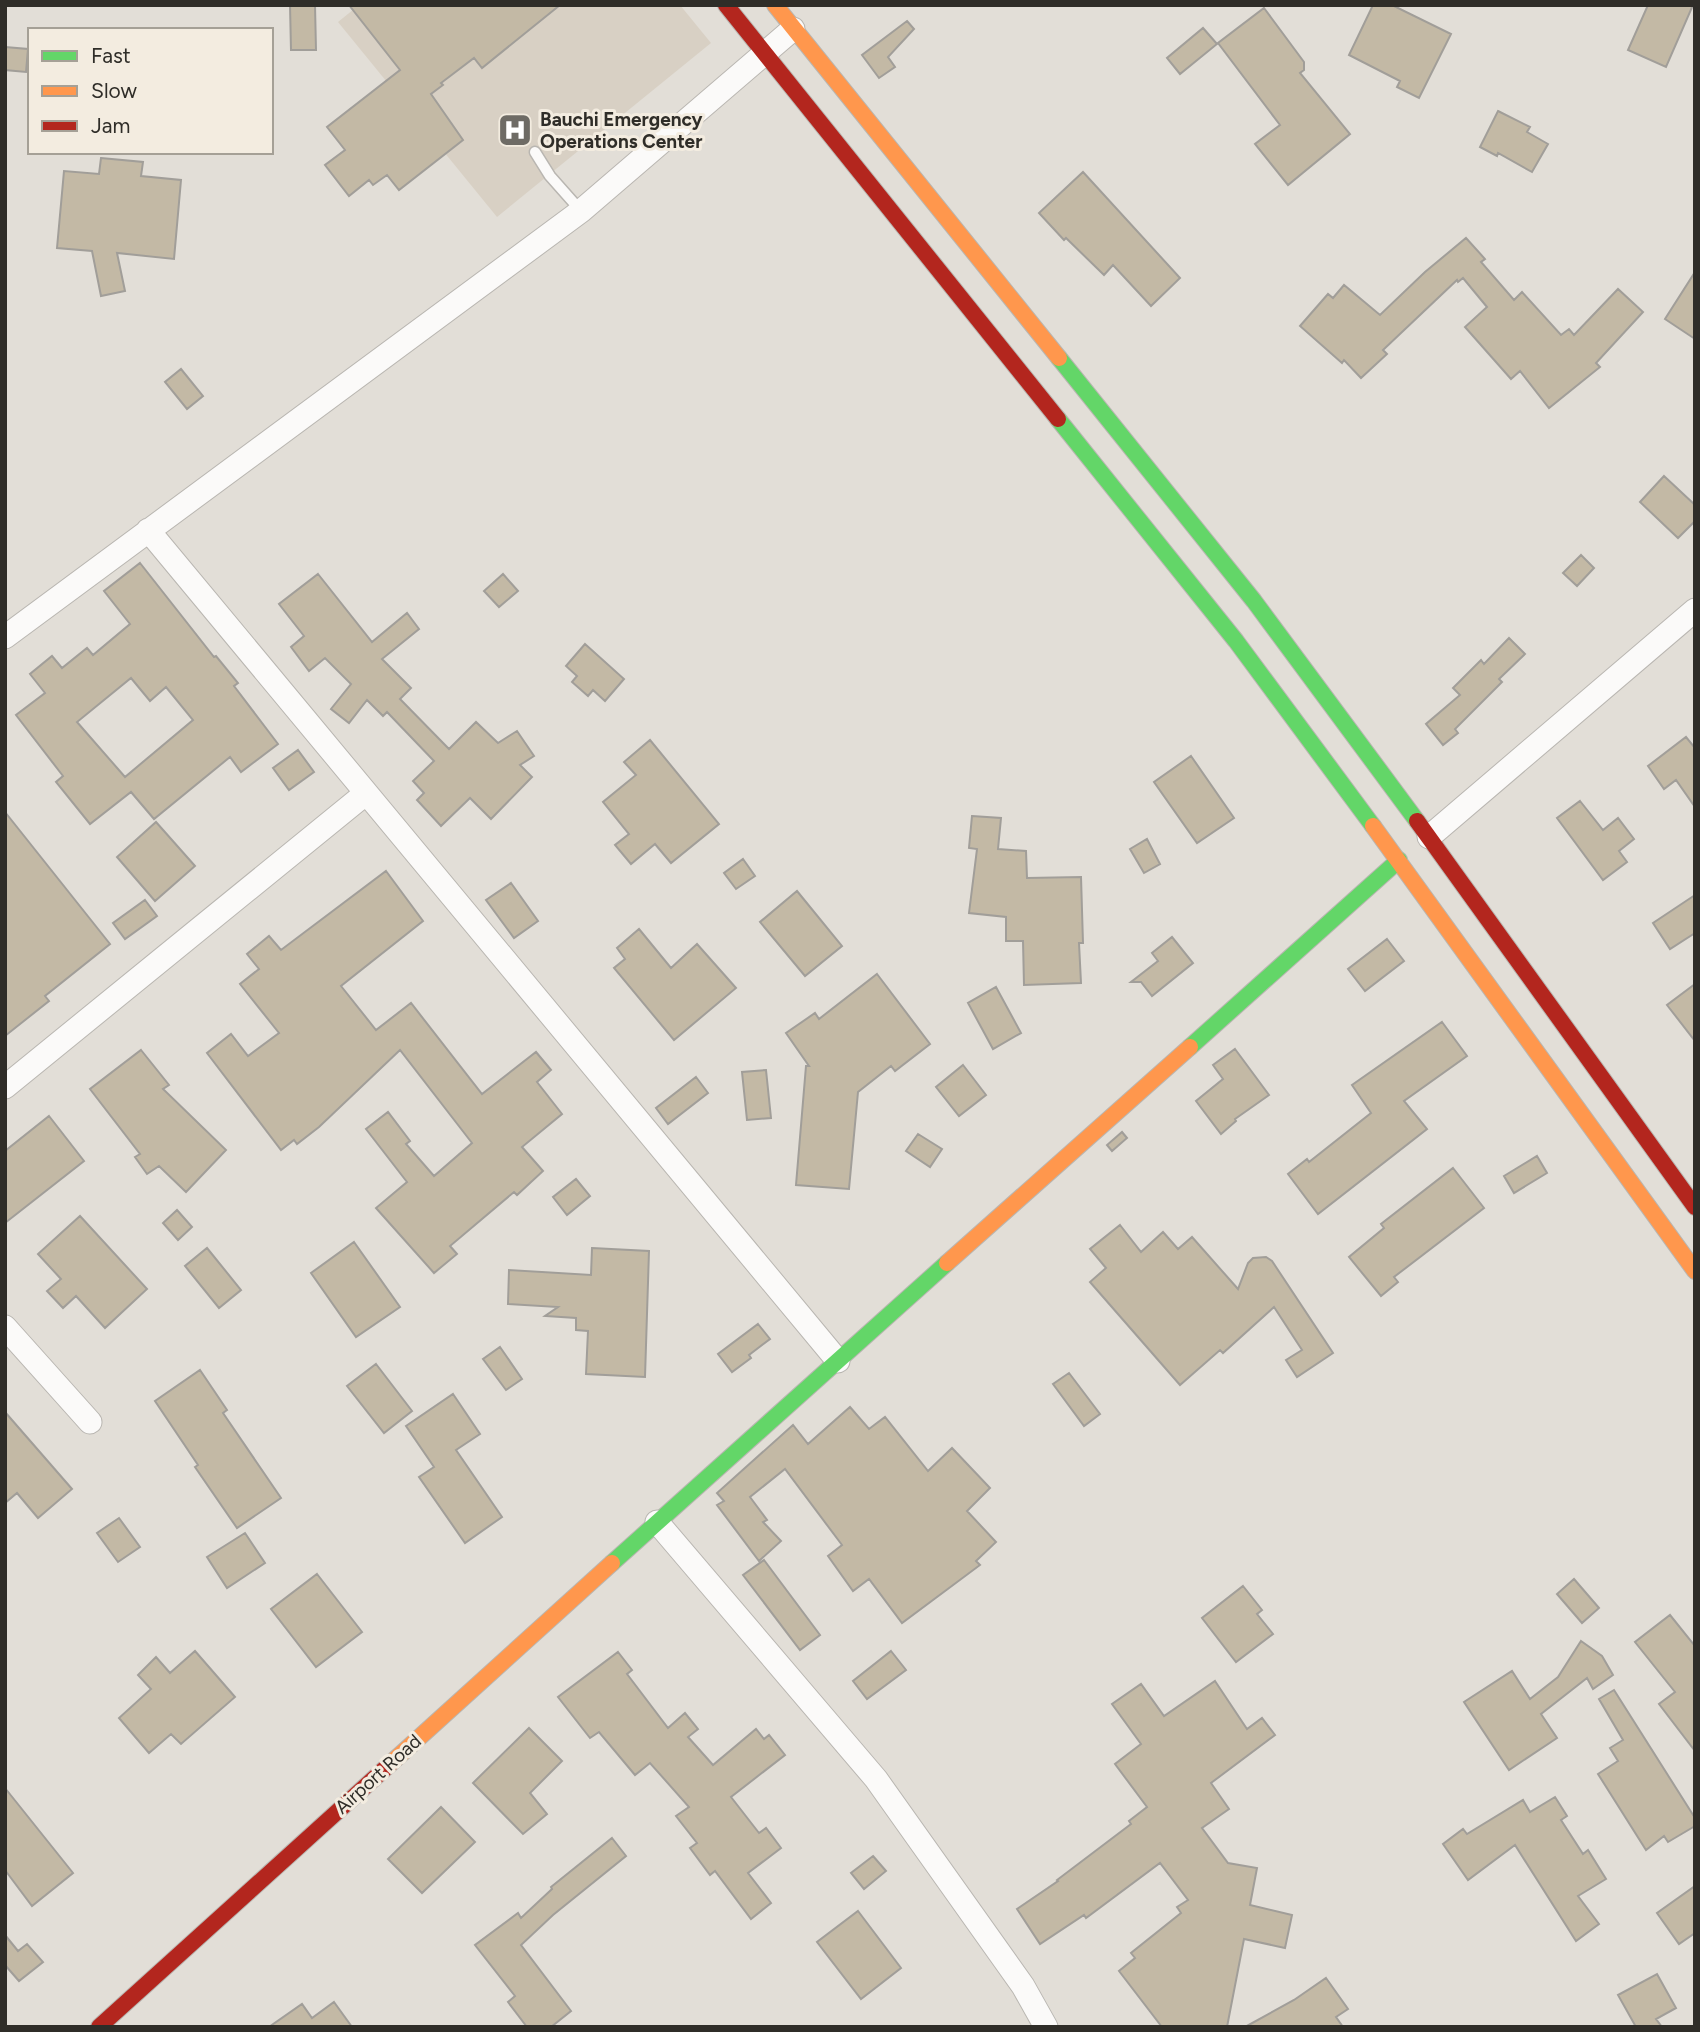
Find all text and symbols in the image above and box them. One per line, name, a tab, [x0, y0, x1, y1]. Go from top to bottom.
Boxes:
legend	[28, 28, 273, 154]
text: Fast	[91, 43, 131, 68]
text: Slow	[91, 78, 137, 103]
place label: Bauchi Emergency Operations Center	[540, 108, 702, 153]
hospital icon: Bauchi Emergency Operations Center	[496, 111, 534, 149]
text: Jam	[91, 113, 130, 138]
street label: Airport Road	[330, 1729, 426, 1819]

